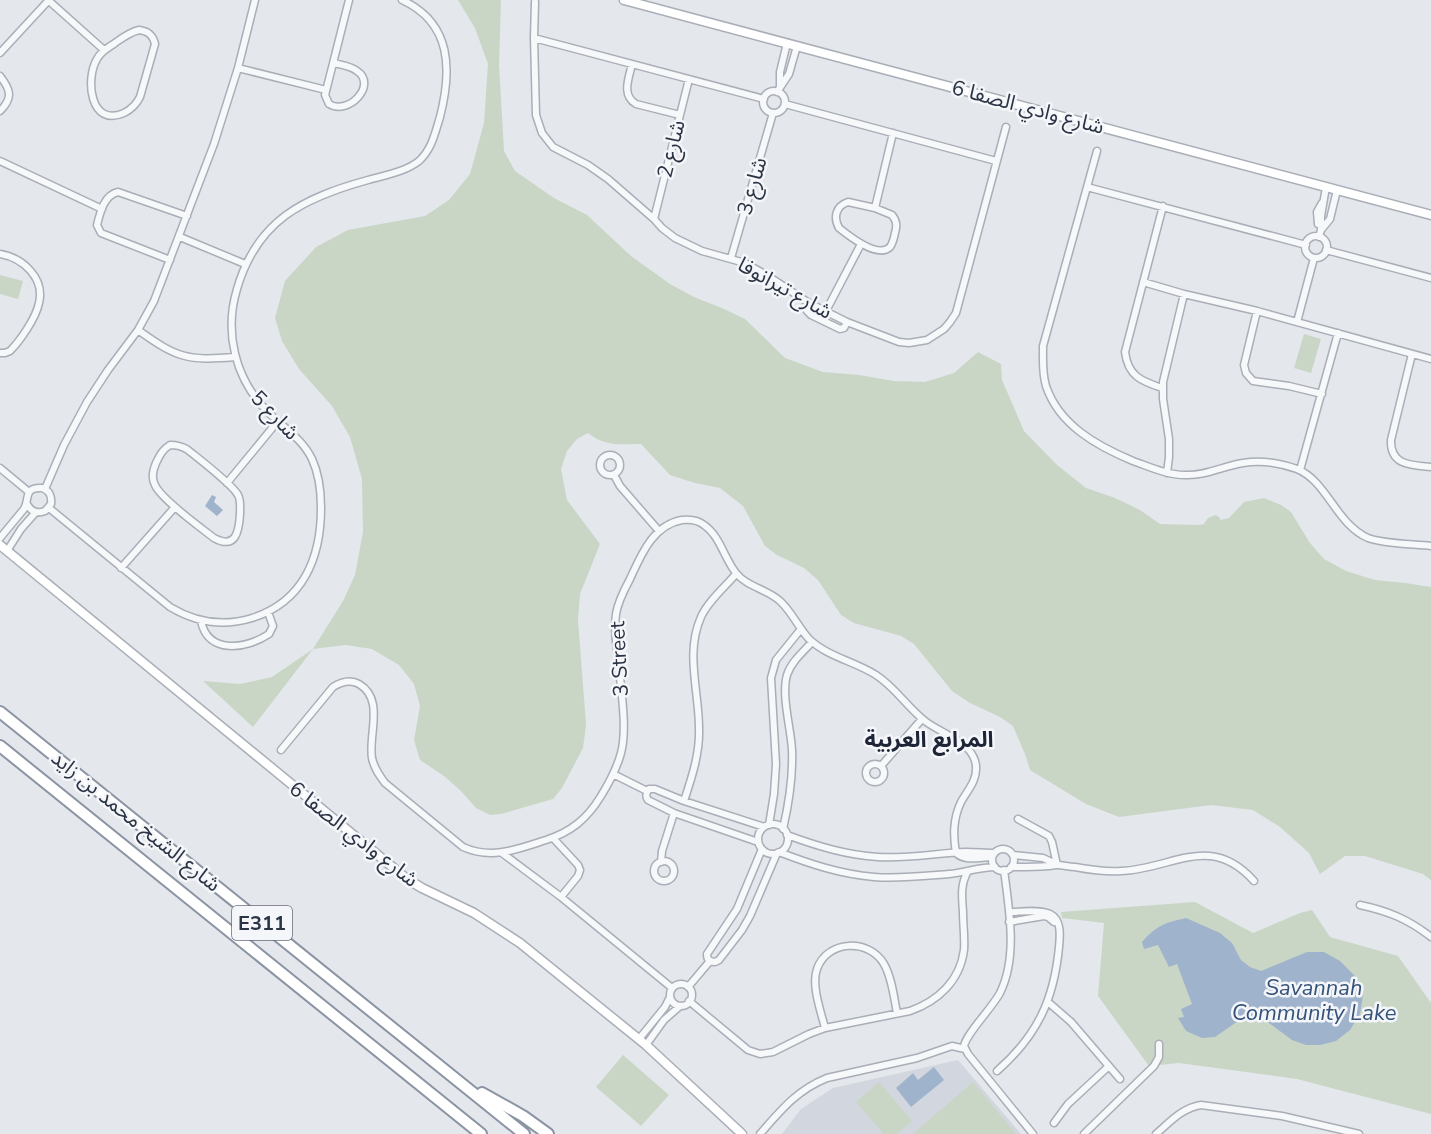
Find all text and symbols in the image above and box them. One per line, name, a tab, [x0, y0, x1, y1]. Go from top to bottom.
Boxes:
street label: شارع وادي الصفا 6	[948, 73, 1107, 143]
street label: شارع 2	[650, 117, 693, 181]
street label: شارع 3	[730, 154, 775, 218]
street label: شارع تيرانوفا	[732, 250, 837, 326]
street label: شارع 5	[244, 384, 306, 447]
street label: 3 Street	[603, 620, 635, 697]
district label: المرابع العربية	[864, 725, 994, 756]
street label: شارع الشيخ محمد بن زايد	[45, 744, 227, 899]
street label: شارع وادي الصفا 6	[282, 775, 424, 895]
road number: E311	[232, 906, 292, 940]
water label: Savannah Community Lake	[1232, 973, 1397, 1028]

